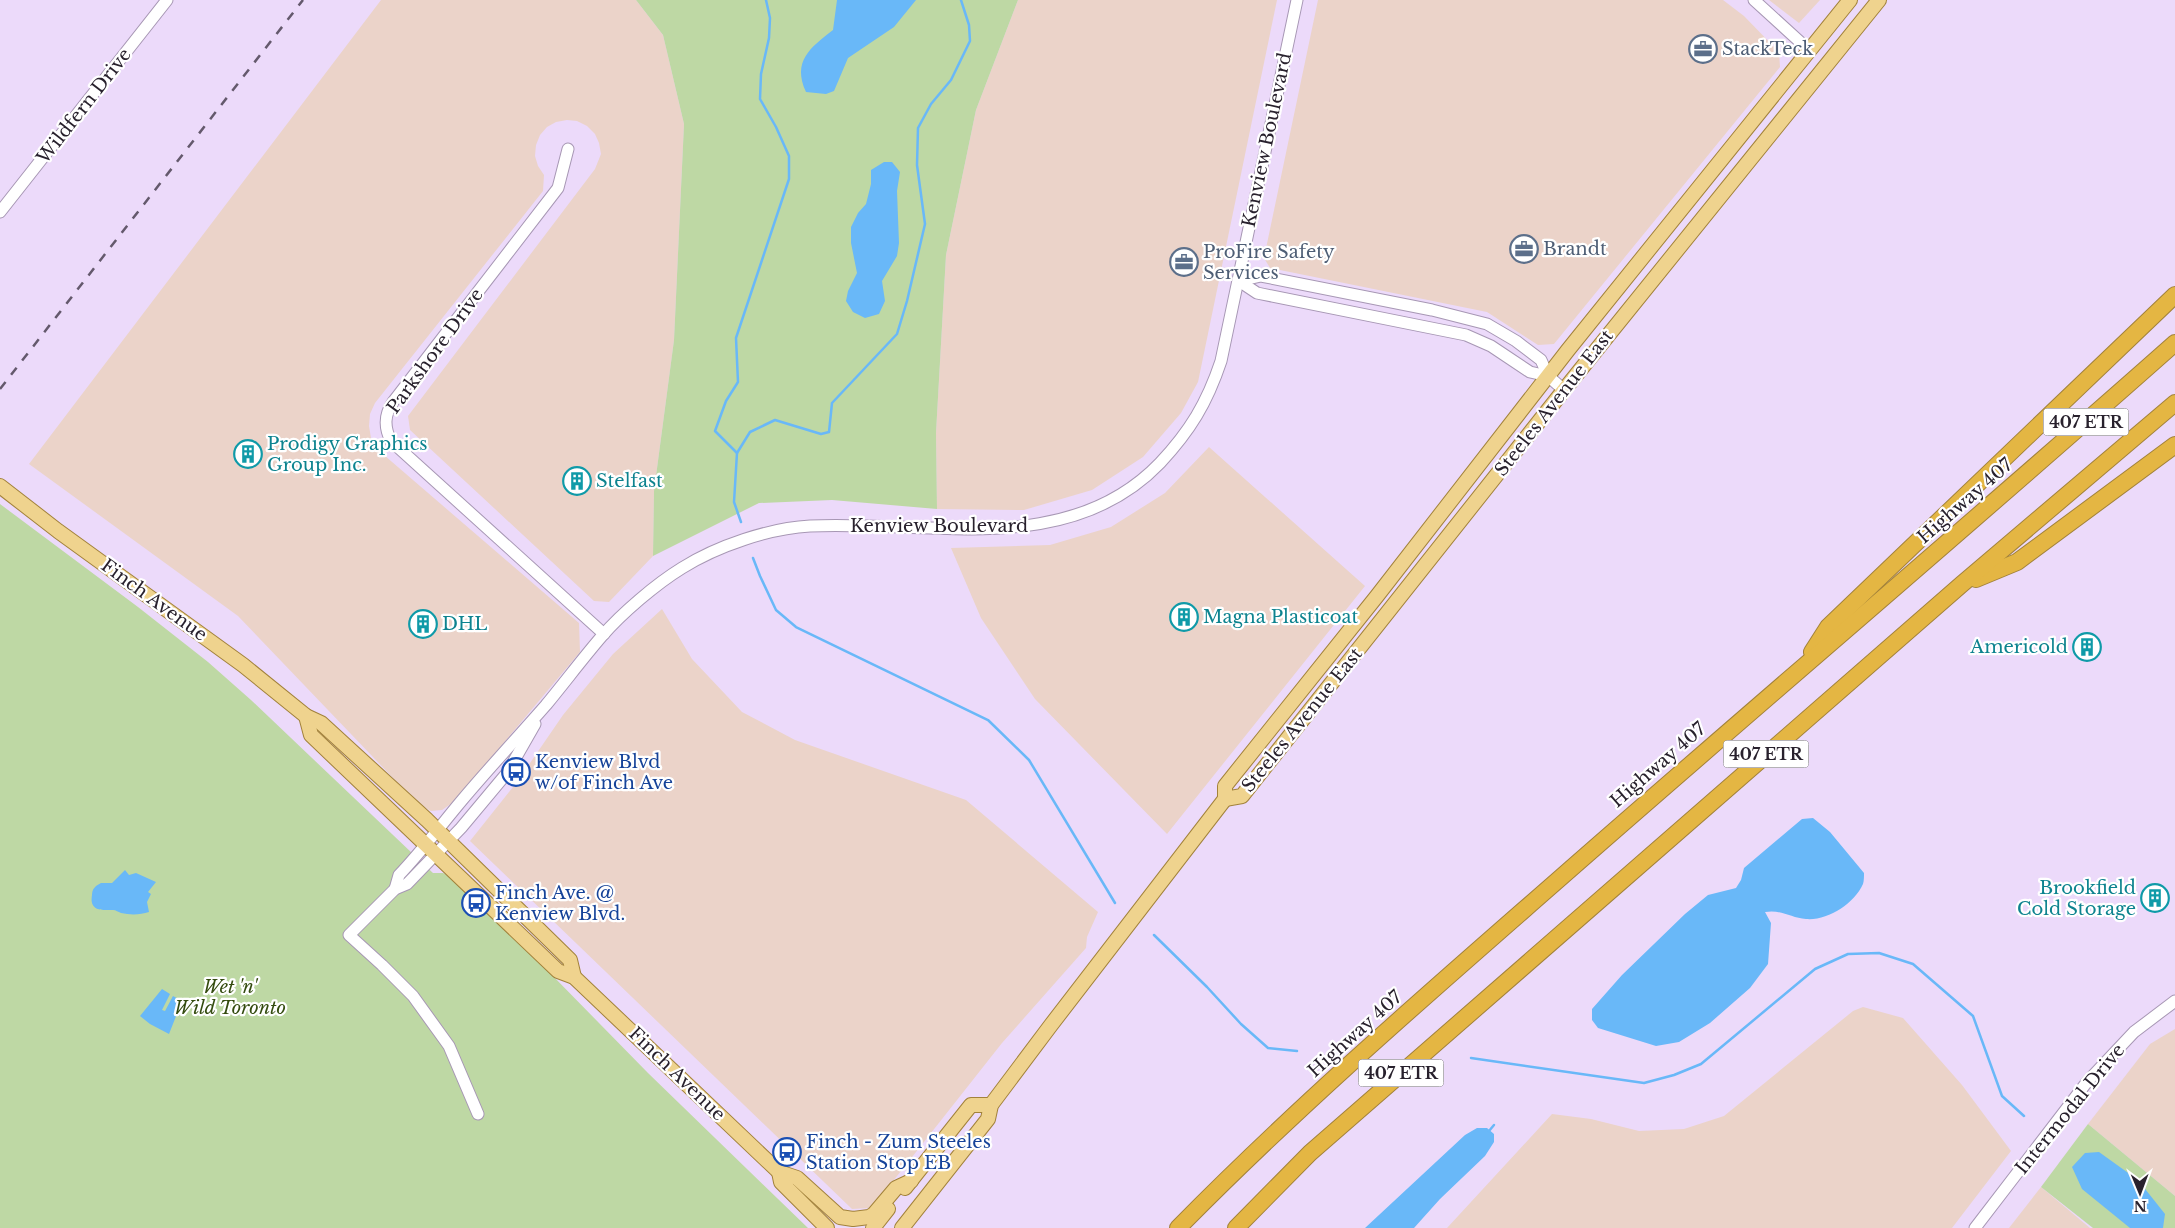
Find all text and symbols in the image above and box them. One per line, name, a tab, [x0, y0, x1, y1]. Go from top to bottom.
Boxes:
office icon: StackTeck	[1688, 34, 1718, 64]
place label: StackTeck	[1722, 38, 1813, 60]
street label: Wildfern Drive	[32, 44, 136, 169]
street label: Kenview Boulevard	[1238, 51, 1296, 229]
office icon: Brandt	[1509, 234, 1539, 264]
place label: Brandt	[1543, 238, 1607, 260]
place label: ProFire Safety Services	[1203, 241, 1335, 284]
office icon: ProFire Safety Services	[1169, 247, 1199, 277]
street label: Parkshore Drive	[382, 284, 488, 418]
street label: Steeles Avenue East	[1490, 325, 1618, 480]
road number: 407 ETR	[2044, 408, 2128, 436]
place label: Prodigy Graphics Group Inc.	[267, 433, 428, 476]
building icon: Prodigy Graphics Group Inc.	[233, 439, 263, 469]
street label: Highway 407	[1913, 453, 2018, 548]
building icon: Stelfast	[562, 466, 592, 496]
place label: Stelfast	[596, 470, 663, 492]
street label: Kenview Boulevard	[850, 515, 1028, 537]
street label: Finch Avenue	[97, 554, 211, 646]
building icon: Magna Plasticoat	[1169, 602, 1199, 632]
place label: Magna Plasticoat	[1203, 606, 1358, 628]
building icon: DHL	[408, 609, 438, 639]
place label: DHL	[442, 613, 487, 635]
building icon: Americold	[2072, 632, 2102, 662]
place label: Americold	[1969, 636, 2068, 658]
street label: Steeles Avenue East	[1237, 643, 1367, 797]
street label: Highway 407	[1606, 717, 1711, 812]
road number: 407 ETR	[1724, 741, 1808, 768]
place label: Kenview Blvd w/of Finch Ave	[535, 751, 673, 794]
bus stop icon: Kenview Blvd w/of Finch Ave	[501, 757, 531, 787]
place label: Brookfield Cold Storage	[2017, 877, 2136, 920]
place label: Finch Ave. @ Kenview Blvd.	[495, 882, 625, 925]
building icon: Brookfield Cold Storage	[2140, 883, 2170, 913]
bus stop icon: Finch Ave. @ Kenview Blvd.	[461, 888, 491, 918]
park label: Wet 'n' Wild Toronto	[174, 976, 286, 1019]
street label: Highway 407	[1303, 985, 1407, 1082]
street label: Finch Avenue	[624, 1022, 730, 1126]
street label: Intermodal Drive	[2011, 1039, 2129, 1179]
road number: 407 ETR	[1358, 1060, 1444, 1086]
place label: Finch - Zum Steeles Station Stop EB	[806, 1131, 991, 1174]
bus stop icon: Finch - Zum Steeles Station Stop EB	[772, 1137, 802, 1167]
north arrow	[2115, 1168, 2165, 1218]
text: N	[2133, 1197, 2147, 1215]

